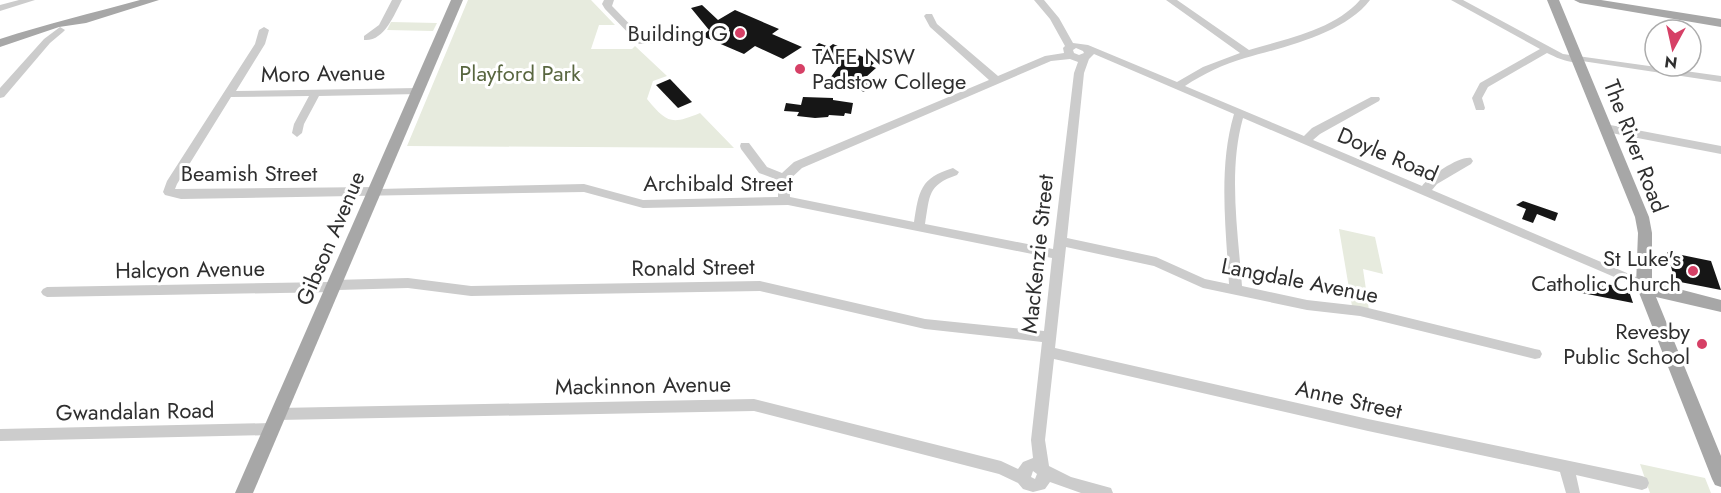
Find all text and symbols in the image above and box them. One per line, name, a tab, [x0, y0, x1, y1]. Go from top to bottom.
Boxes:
place label: Building G	[627, 17, 728, 49]
north arrow	[1643, 18, 1703, 78]
marker: Building G	[733, 26, 747, 40]
place label: TAFE NSW Padstow College	[812, 40, 966, 97]
text: N	[1663, 50, 1679, 75]
street label: Moro Avenue	[261, 56, 385, 90]
park label: Playford Park	[459, 57, 581, 89]
marker: TAFE NSW Padstow College	[793, 62, 807, 76]
street label: The River Road	[1596, 75, 1676, 217]
street label: Doyle Road	[1333, 118, 1443, 190]
street label: Beamish Street	[181, 157, 318, 189]
street label: Gibson Avenue	[287, 166, 373, 310]
street label: Archibald Street	[643, 167, 793, 199]
street label: MacKenzie Street	[1013, 172, 1061, 335]
place label: St Luke's Catholic Church	[1531, 242, 1681, 299]
street label: Langdale Avenue	[1219, 249, 1381, 311]
street label: Ronald Street	[631, 250, 756, 284]
street label: Halcyon Avenue	[115, 252, 265, 286]
marker: St Luke's Catholic Church	[1686, 264, 1700, 278]
place label: Revesby Public School	[1563, 315, 1690, 372]
marker: Revesby Public School	[1695, 337, 1709, 351]
street label: Mackinnon Avenue	[555, 367, 731, 403]
street label: Anne Street	[1293, 371, 1406, 427]
street label: Gwandalan Road	[55, 394, 215, 428]

